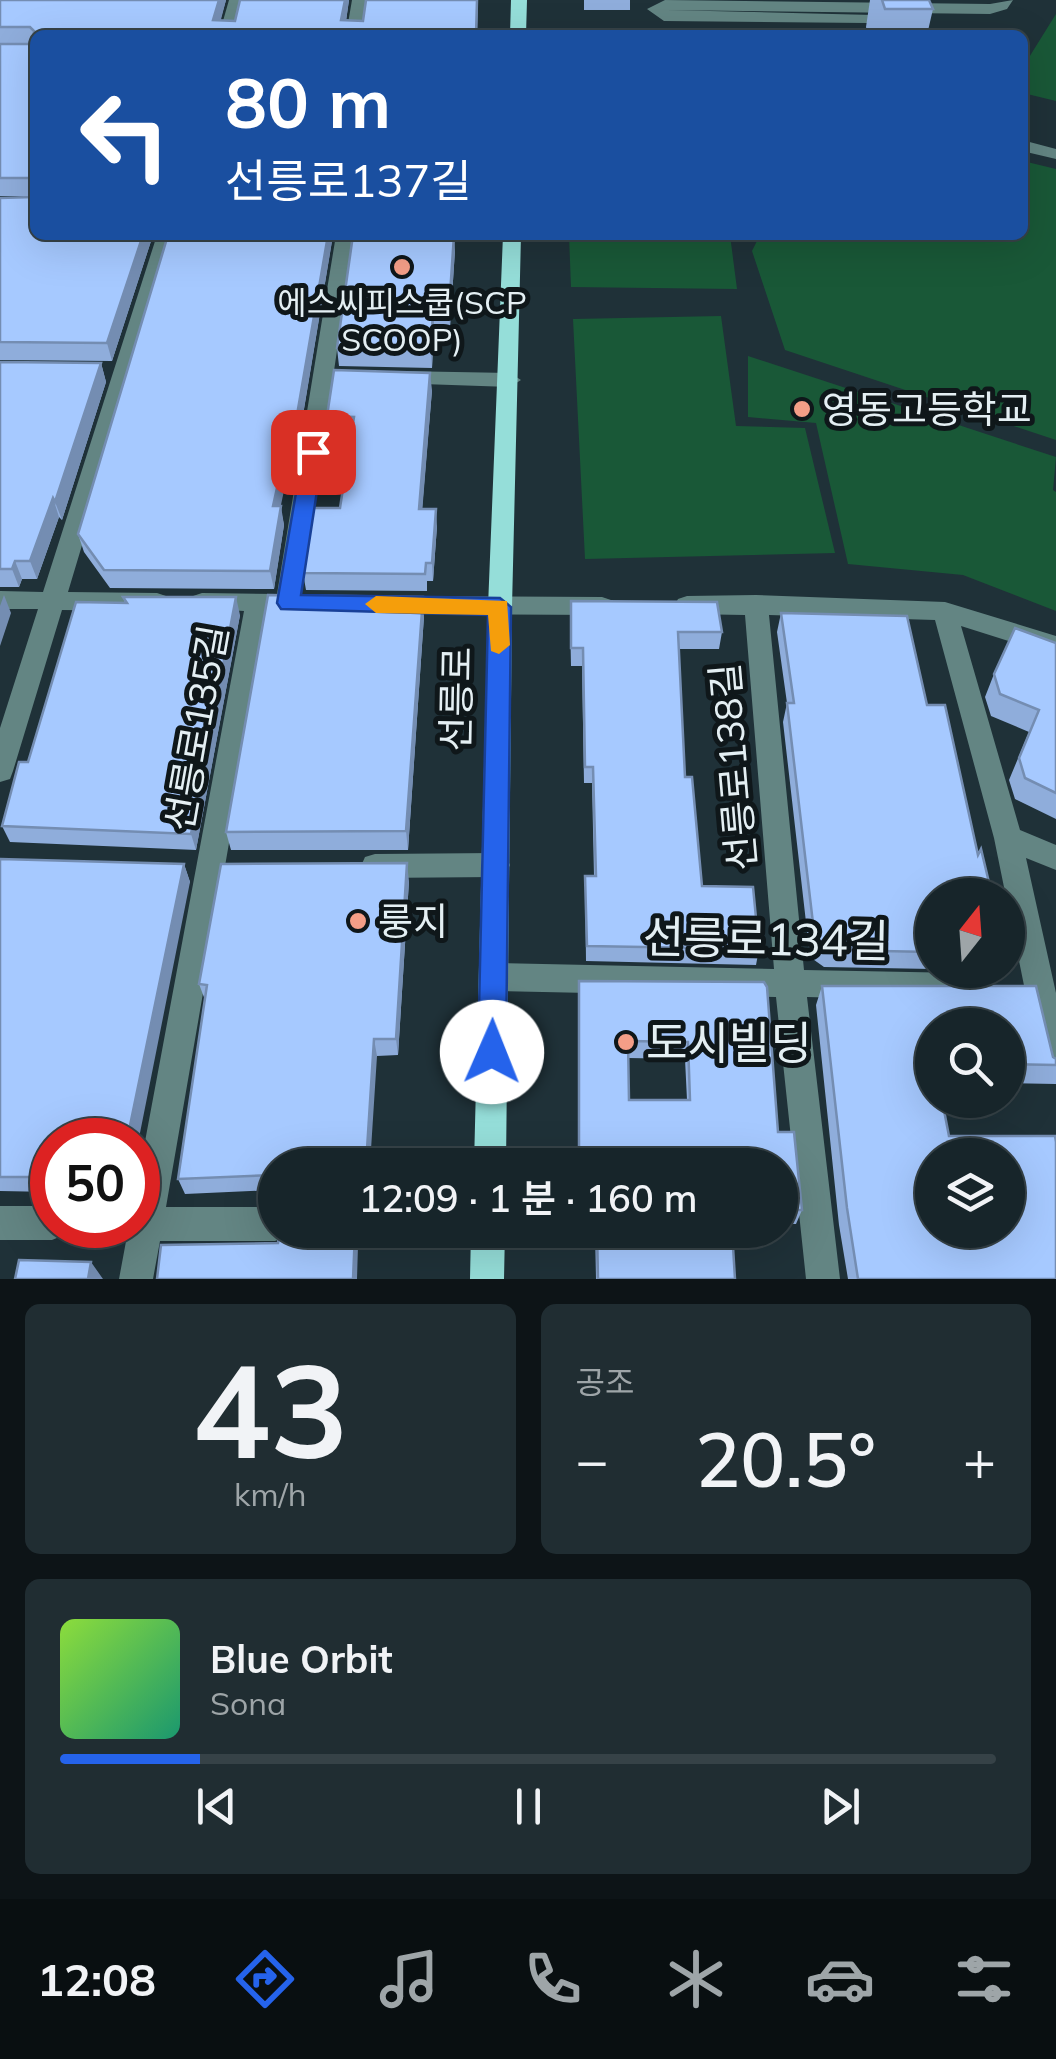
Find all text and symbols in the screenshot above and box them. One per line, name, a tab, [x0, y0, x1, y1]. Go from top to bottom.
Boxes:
text: 80 m	[225, 58, 391, 146]
icon: left	[60, 70, 190, 200]
text: 선릉로137길	[225, 152, 472, 208]
marker: 에스씨피스쿱(SCP SCOOP)	[391, 256, 413, 278]
place label: 에스씨피스쿱(SCP SCOOP)	[277, 282, 527, 359]
place label: 영동고등학교	[822, 385, 1032, 433]
marker: 영동고등학교	[791, 398, 813, 420]
pin	[271, 410, 356, 495]
icon: arrive	[286, 425, 341, 480]
street label: 선릉로135길	[154, 621, 238, 835]
street label: 선릉로	[431, 646, 481, 752]
street label: 선릉로138길	[700, 661, 766, 873]
north arrow	[915, 878, 1025, 988]
map controls	[915, 878, 1025, 1248]
place label: 룽지	[378, 897, 448, 945]
street label: 선릉로134길	[642, 908, 890, 968]
marker: 룽지	[347, 910, 369, 932]
position arrow	[440, 1000, 544, 1104]
button: search	[915, 1008, 1025, 1118]
place label: 도시빌딩	[646, 1014, 812, 1070]
marker: 도시빌딩	[615, 1031, 637, 1053]
speed limit sign: 50	[30, 1118, 160, 1248]
button: layers	[915, 1138, 1025, 1248]
text: 12:09 · 1 분 · 160 m	[358, 1174, 698, 1222]
text: 43	[192, 1327, 348, 1491]
text: 공조	[576, 1362, 634, 1402]
text: 20.5°	[695, 1412, 876, 1506]
text: −	[576, 1425, 609, 1494]
text: +	[963, 1425, 996, 1494]
text: km/h	[234, 1474, 306, 1514]
text: Blue Orbit	[210, 1635, 393, 1683]
text: Sona	[210, 1683, 286, 1723]
icon: previous	[189, 1779, 244, 1834]
icon: pause	[501, 1779, 556, 1834]
icon: next	[813, 1779, 868, 1834]
icon: directions	[230, 1944, 300, 2014]
icon: music	[374, 1944, 444, 2014]
icon: phone	[518, 1944, 588, 2014]
icon: climate	[661, 1944, 731, 2014]
icon: car	[805, 1944, 875, 2014]
icon: filters	[949, 1944, 1019, 2014]
text: 12:08	[37, 1951, 156, 2007]

